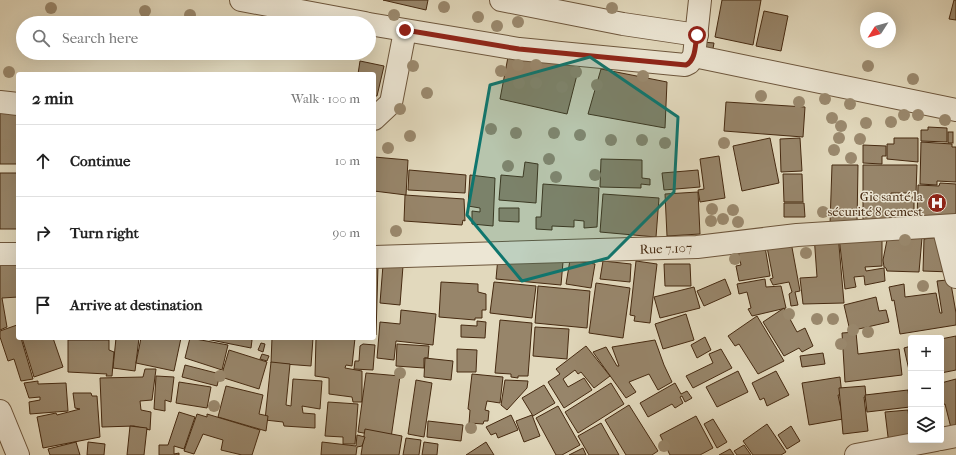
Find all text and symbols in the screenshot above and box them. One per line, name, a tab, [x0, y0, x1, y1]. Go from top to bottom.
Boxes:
north arrow	[860, 12, 896, 48]
search box	[16, 16, 376, 60]
route end	[396, 21, 414, 39]
route start	[688, 26, 706, 44]
icon: search	[30, 27, 52, 49]
text: Search here	[62, 29, 138, 47]
text: 2 min	[32, 88, 73, 108]
text: Walk · 100 m	[291, 91, 360, 106]
icon: ahead	[32, 150, 54, 172]
text: Continue	[70, 152, 130, 170]
text: 10 m	[335, 153, 360, 168]
place label: Gic santé la sécurité 8 cemest	[827, 189, 924, 219]
hospital icon: Gic santé la sécurité 8 cemest	[926, 192, 948, 214]
icon: right	[32, 222, 54, 244]
text: Turn right	[70, 224, 139, 242]
text: 90 m	[332, 225, 360, 240]
street label: Rue 7.107	[639, 240, 692, 257]
icon: arrive	[32, 294, 54, 316]
text: Arrive at destination	[70, 296, 202, 314]
map controls	[908, 335, 944, 443]
button: +	[908, 335, 944, 371]
button: −	[908, 371, 944, 407]
button: layers	[908, 407, 944, 443]

